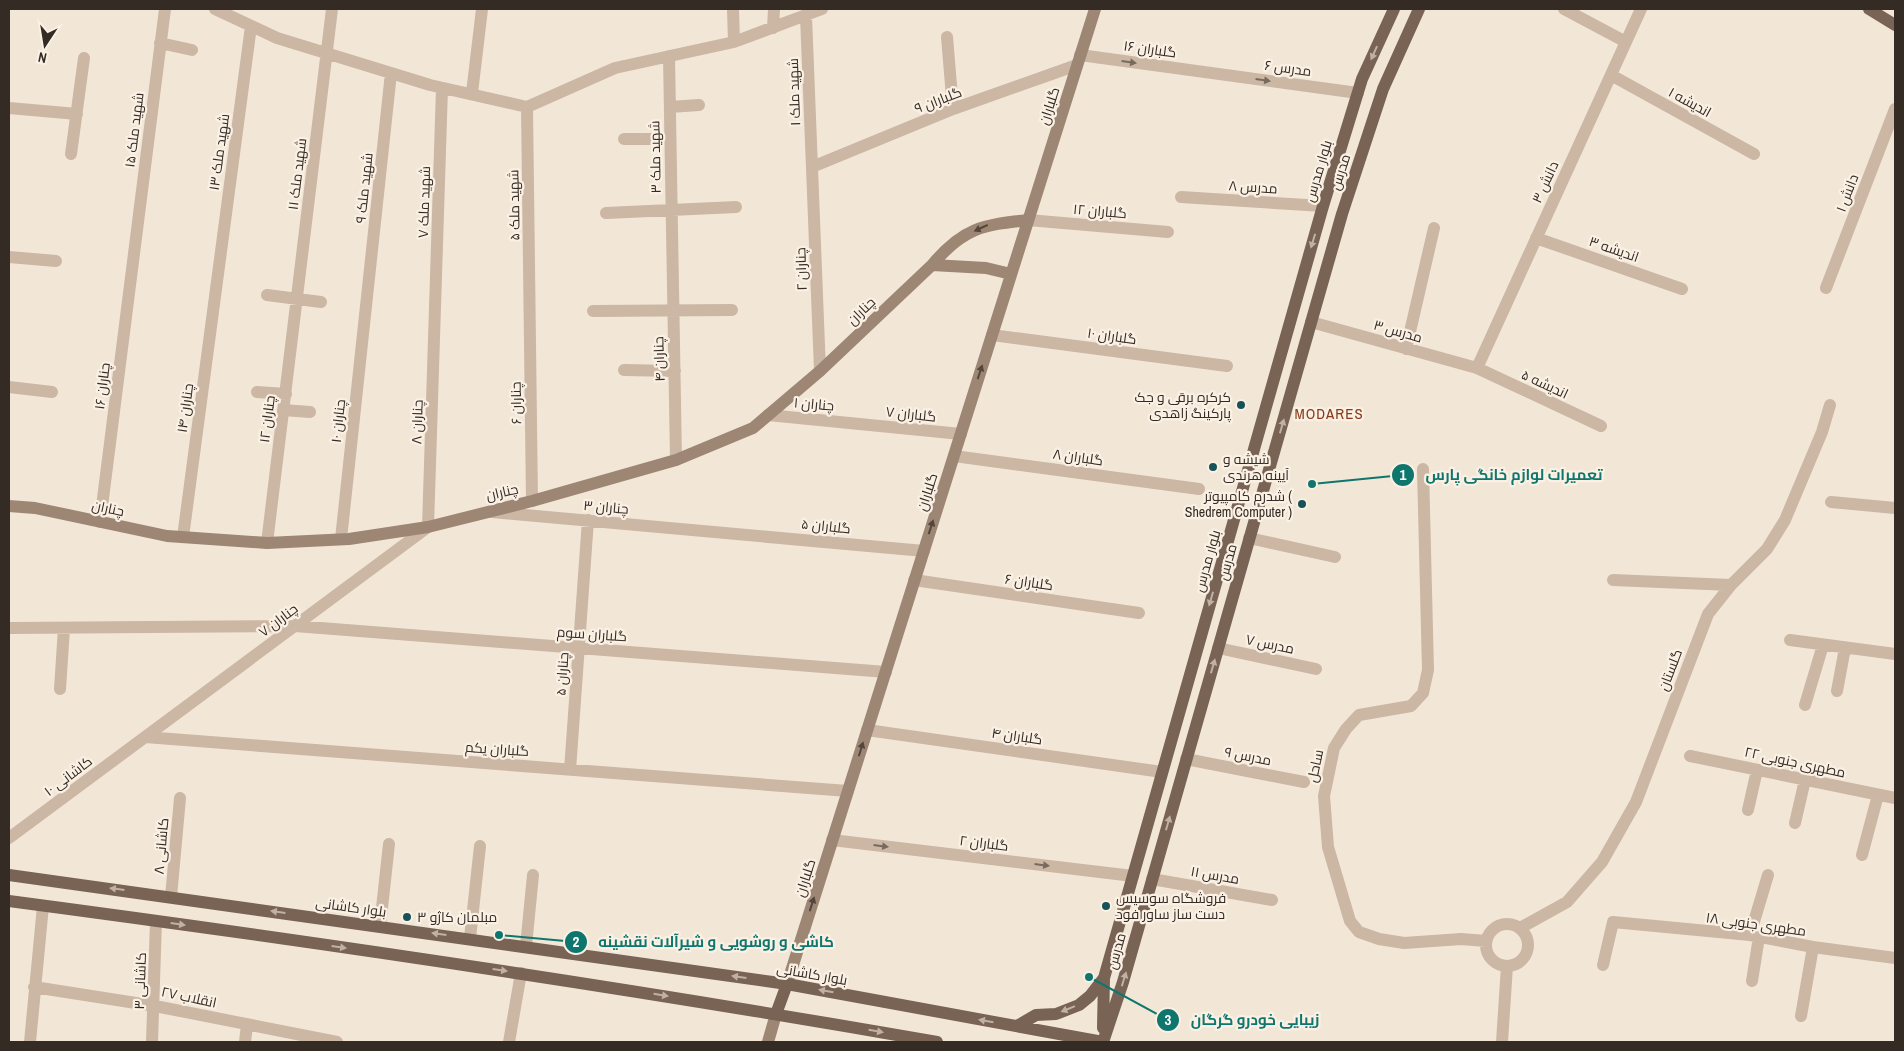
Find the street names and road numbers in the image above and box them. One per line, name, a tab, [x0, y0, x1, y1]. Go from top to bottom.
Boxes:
street label: گلباران ۱۶	[1123, 36, 1177, 62]
street label: مدرس ۶	[1263, 56, 1313, 80]
street label: ۱ شهید ملک	[784, 58, 804, 126]
street label: ۹ گلباران	[912, 83, 964, 117]
street label: اندیشه ۱	[1665, 83, 1715, 121]
street label: گلباران	[1034, 85, 1064, 127]
street label: شهید ملک ۱۵	[120, 91, 148, 169]
street label: شهید ملک ۱۳	[205, 112, 233, 192]
street label: ۳ شهید ملک	[645, 120, 665, 194]
street label: شهید ملک ۱۱	[284, 137, 310, 211]
street label: بلوار مدرس	[1300, 138, 1336, 204]
street label: شهید ملک ۹	[351, 152, 377, 224]
street label: مدرس	[1326, 152, 1354, 192]
street label: دانش ۳	[1527, 158, 1563, 206]
street label: شهید ملک ۷	[414, 166, 434, 238]
street label: شهید ملک ۵	[504, 169, 524, 241]
street label: دانش ۱	[1832, 171, 1862, 215]
street label: مدرس ۸	[1228, 176, 1278, 198]
street label: گلباران ۱۲	[1072, 200, 1128, 222]
street label: اندیشه ۳	[1587, 232, 1641, 266]
street label: ۲ چناران	[791, 247, 812, 291]
street label: چناران	[843, 293, 880, 330]
street label: مدرس ۳	[1372, 315, 1424, 347]
street label: گلباران ۱۰	[1086, 324, 1138, 348]
street label: ۴ چناران	[649, 336, 670, 382]
street label: چناران ۱۶	[90, 362, 115, 411]
street label: اندیشه ۵	[1519, 365, 1571, 403]
street label: چناران ۶	[507, 381, 526, 424]
street label: چناران ۱۴	[173, 382, 198, 434]
street label: چناران ۱	[793, 393, 835, 416]
street label: چناران ۱۲	[255, 394, 280, 444]
street label: چناران ۱۰	[327, 398, 350, 444]
street label: چناران ۸	[407, 399, 428, 445]
street label: ۷ گلباران	[885, 402, 937, 426]
street label: گلباران ۸	[1052, 445, 1104, 469]
street label: گلباران	[912, 471, 942, 513]
street label: چناران	[484, 480, 520, 505]
street label: چناران	[90, 496, 126, 521]
street label: چناران ۳	[582, 496, 629, 519]
street label: گلباران ۵	[800, 514, 852, 538]
street label: بلوار مدرس	[1190, 528, 1224, 594]
street label: مدرس	[1213, 542, 1241, 582]
street label: گلباران ۶	[1004, 570, 1054, 594]
street label: چناران ۷	[255, 599, 302, 641]
street label: گلباران سوم	[556, 623, 628, 646]
street label: مدرس ۷	[1244, 630, 1296, 658]
street label: گلستان	[1654, 647, 1686, 693]
street label: ۵ چناران	[551, 652, 573, 696]
street label: گلباران ۴	[990, 724, 1044, 748]
street label: گلباران یکم	[464, 738, 530, 761]
street label: مدرس ۹	[1223, 743, 1273, 769]
street label: مطهری جنوبی ۲۲	[1743, 743, 1847, 781]
street label: ساحل	[1303, 748, 1327, 784]
street label: ۱۰ کاشانی	[40, 752, 96, 800]
street label: ۸ کاشانی	[150, 817, 172, 875]
street label: گلباران ۲	[958, 831, 1010, 855]
street label: گلباران	[790, 857, 820, 899]
street label: مدرس ۱۱	[1189, 862, 1241, 888]
street label: بلوار کاشانی	[314, 893, 388, 921]
street label: ۱۸ مطهری جنوبی	[1705, 908, 1807, 940]
street label: مدرس	[1102, 931, 1130, 971]
street label: ۳ کاشانی	[130, 952, 150, 1010]
street label: بلوار کاشانی	[775, 959, 849, 989]
street label: انقلاب ۲۷	[160, 982, 218, 1012]

